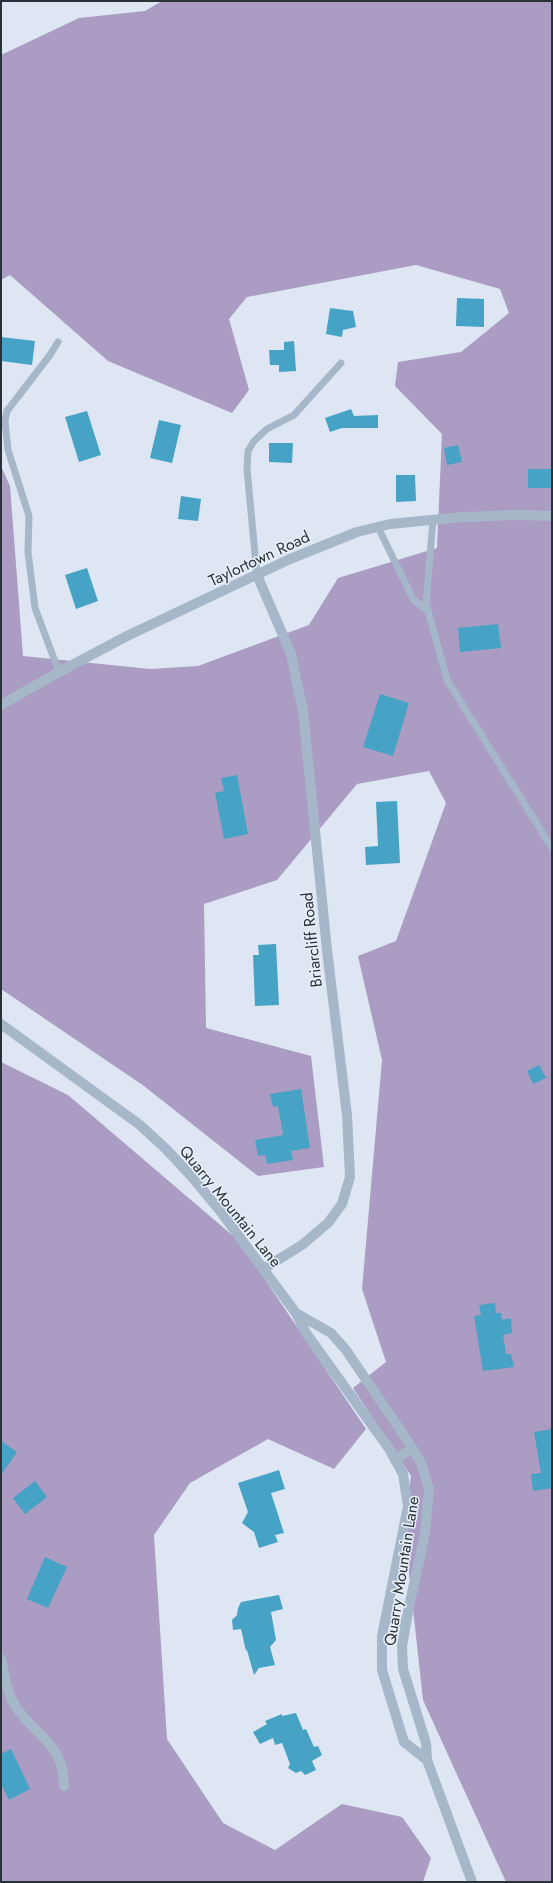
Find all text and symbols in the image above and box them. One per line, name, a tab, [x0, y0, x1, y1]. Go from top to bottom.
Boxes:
street label: Taylortown Road	[205, 525, 314, 592]
street label: Briarcliff Road	[295, 891, 328, 989]
street label: Quarry Mountain Lane	[174, 1140, 287, 1272]
street label: Quarry Mountain Lane	[378, 1495, 425, 1647]

